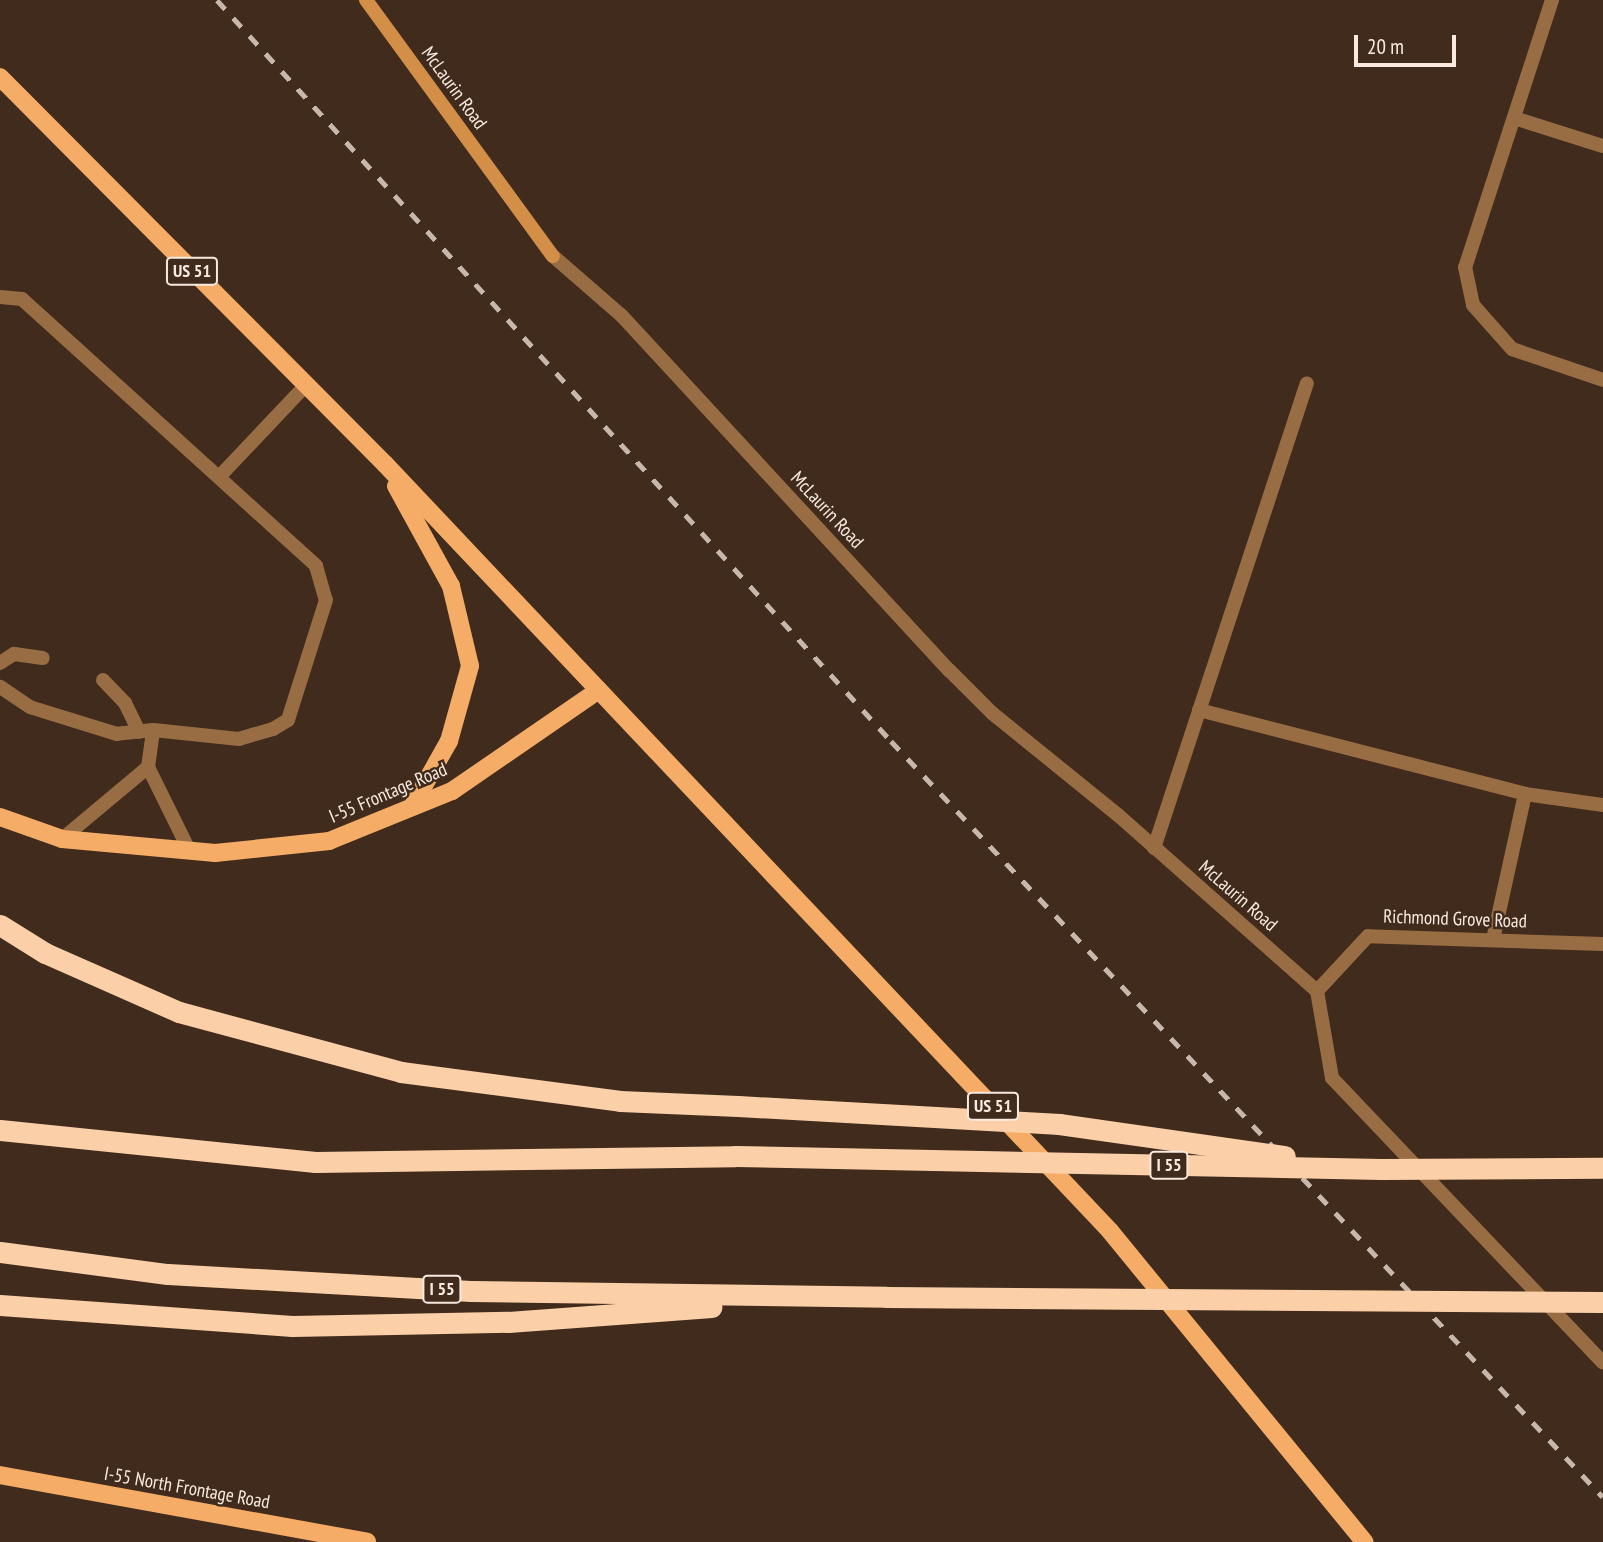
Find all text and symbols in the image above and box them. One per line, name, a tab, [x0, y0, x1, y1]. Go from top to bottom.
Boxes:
scale bar	[1358, 21, 1460, 65]
text: 20 m	[1367, 33, 1404, 60]
street label: McLaurin Road	[416, 42, 492, 134]
road number: US 51	[166, 256, 218, 286]
street label: McLaurin Road	[786, 467, 868, 553]
street label: I-55 Frontage Road	[326, 758, 450, 828]
street label: McLaurin Road	[1194, 856, 1282, 936]
street label: Richmond Grove Road	[1383, 905, 1527, 933]
road number: US 51	[967, 1092, 1019, 1120]
road number: I 55	[1148, 1150, 1190, 1180]
road number: I 55	[421, 1274, 463, 1304]
street label: I-55 North Frontage Road	[102, 1462, 272, 1514]

